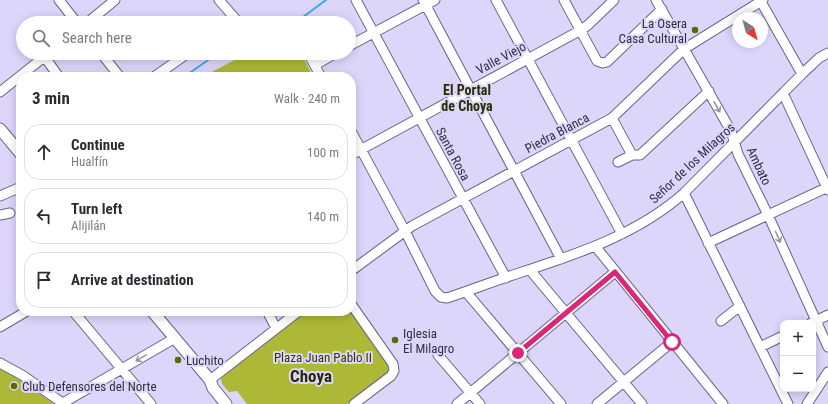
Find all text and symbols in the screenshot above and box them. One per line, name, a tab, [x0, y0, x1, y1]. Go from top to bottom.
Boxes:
north arrow	[732, 12, 768, 48]
search box	[16, 16, 356, 60]
place label: La Osera Casa Cultural	[619, 16, 687, 46]
marker: La Osera Casa Cultural	[690, 25, 700, 35]
icon: search	[30, 27, 52, 49]
text: Search here	[62, 29, 132, 47]
street label: Valle Viejo	[474, 39, 528, 77]
district label: El Portal de Choya	[441, 82, 493, 114]
text: 3 min	[32, 88, 70, 108]
text: Walk · 240 m	[274, 91, 340, 106]
one-way arrow	[714, 101, 722, 113]
street label: Piedra Blanca	[522, 110, 592, 156]
street label: Señor de los Milagros	[646, 120, 738, 206]
street label: Santa Rosa	[433, 125, 473, 183]
text: Continue	[71, 136, 125, 154]
icon: ahead	[33, 141, 55, 163]
text: 100 m	[307, 145, 339, 160]
street label: Ambato	[744, 145, 774, 187]
text: Hualfín	[71, 154, 108, 169]
text: Turn left	[71, 200, 122, 218]
icon: left	[33, 205, 55, 227]
text: 140 m	[307, 209, 339, 224]
text: Alijilán	[71, 218, 106, 233]
one-way arrow	[775, 231, 782, 243]
icon: arrive	[33, 269, 55, 291]
text: Arrive at destination	[71, 271, 194, 289]
map controls	[780, 320, 816, 392]
button: +	[780, 320, 816, 356]
place label: Iglesia El Milagro	[403, 326, 454, 356]
route start	[663, 333, 681, 351]
marker: Iglesia El Milagro	[390, 335, 400, 345]
route end	[509, 344, 527, 362]
park label: Plaza Juan Pablo II	[274, 350, 372, 365]
place label: Luchito	[186, 353, 224, 368]
one-way arrow	[135, 354, 147, 362]
marker: Luchito	[173, 355, 183, 365]
button: −	[780, 356, 816, 392]
district label: Choya	[290, 366, 332, 386]
place label: Club Defensores del Norte	[22, 379, 157, 394]
marker: Club Defensores del Norte	[9, 381, 19, 391]

